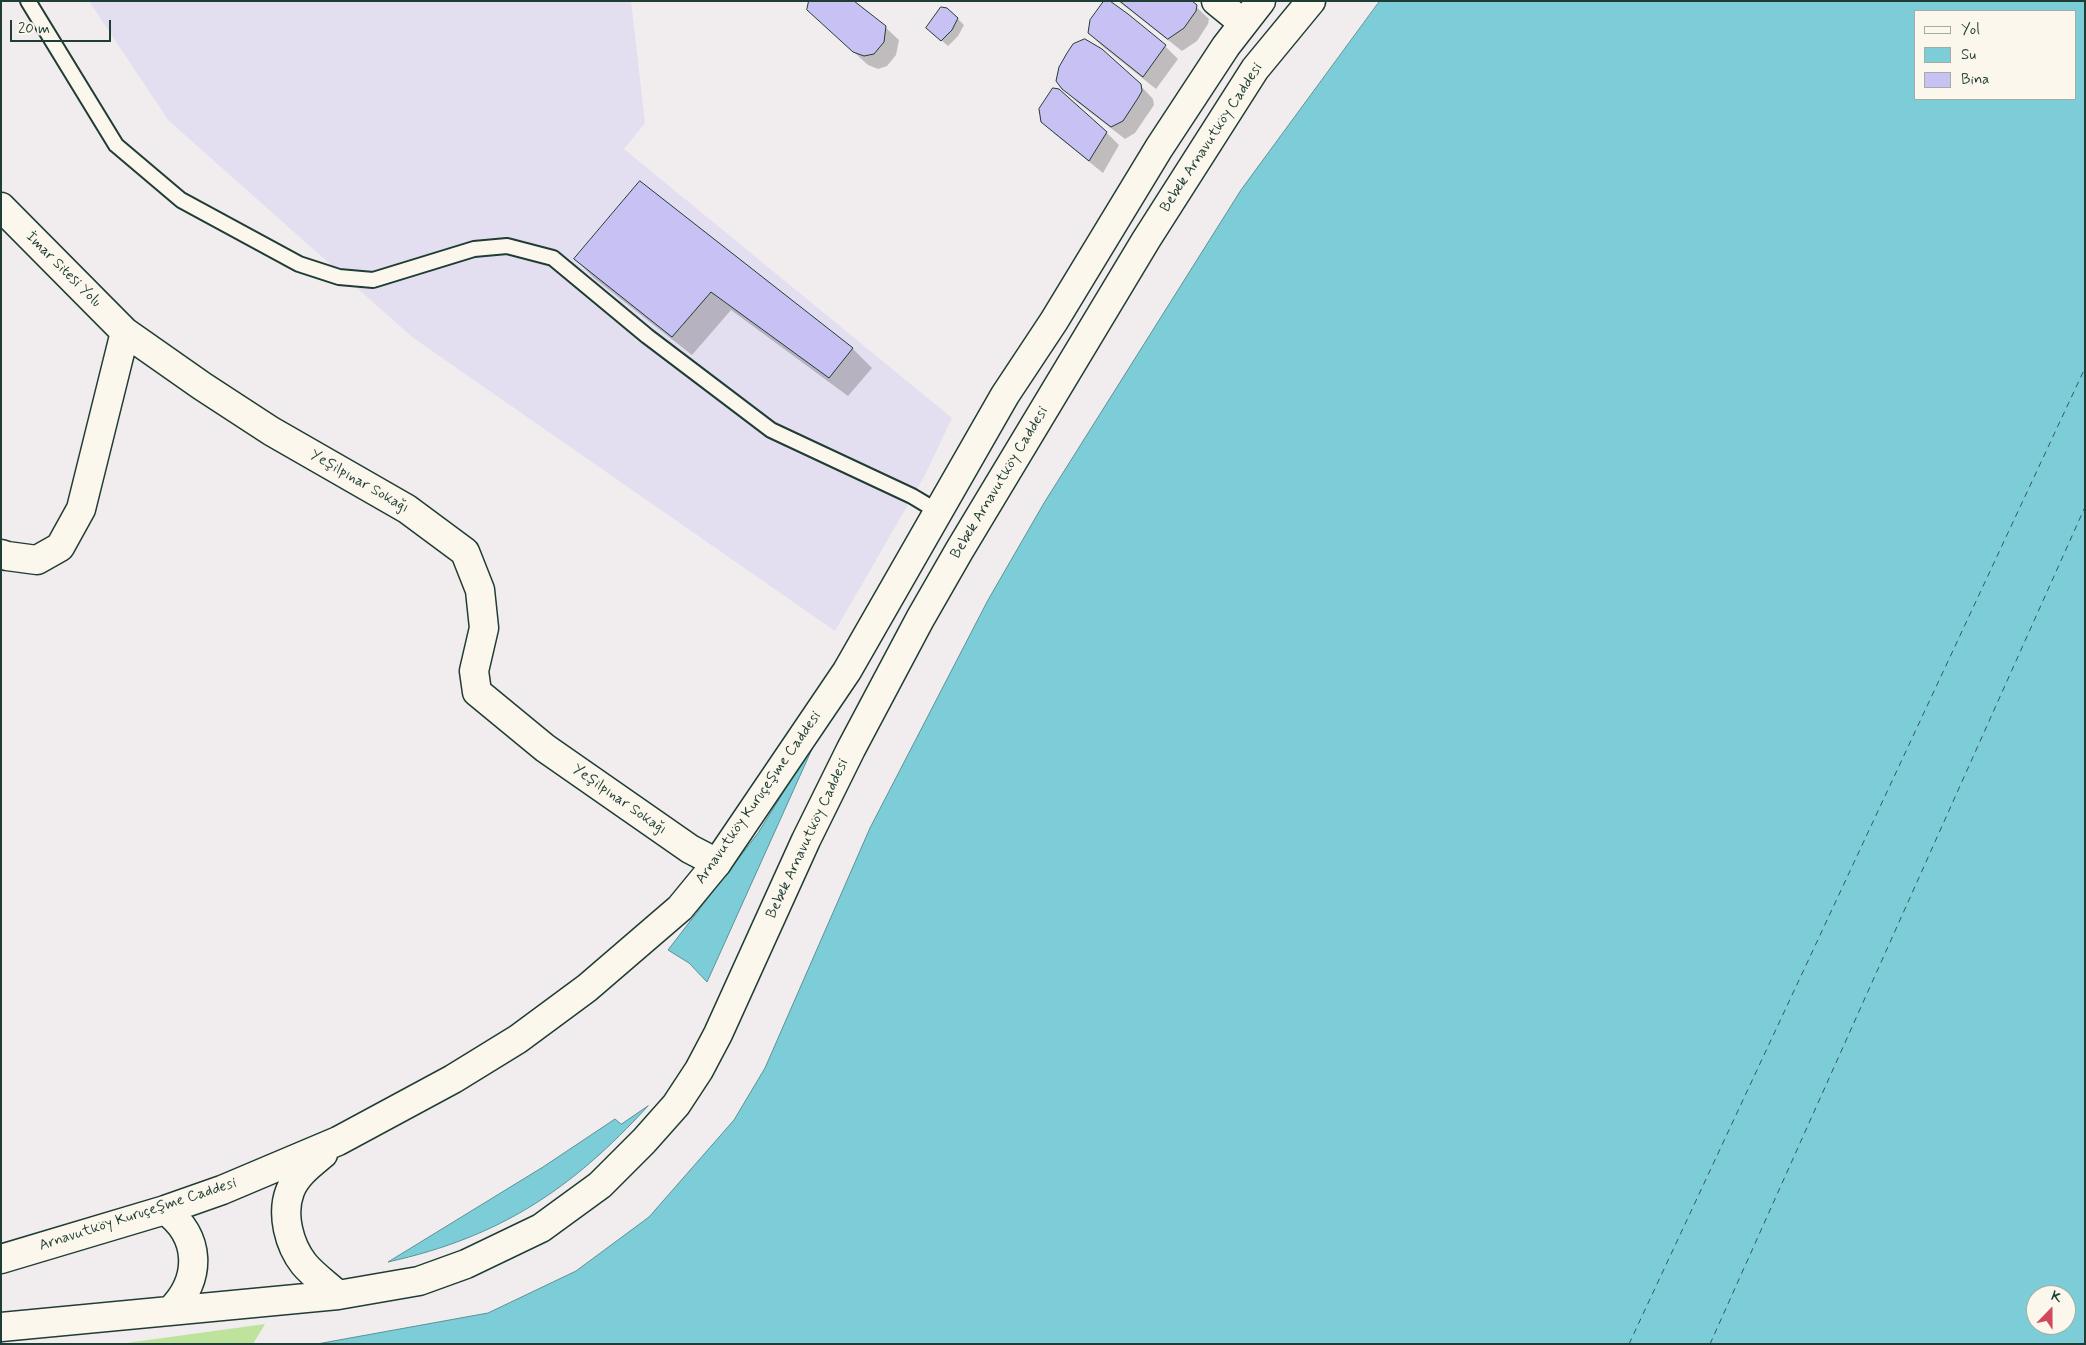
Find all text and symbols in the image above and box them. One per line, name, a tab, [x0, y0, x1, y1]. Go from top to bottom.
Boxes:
scale bar	[12, 10, 114, 42]
legend	[1914, 10, 2076, 100]
text: 20 m	[18, 19, 50, 39]
text: Yol	[1961, 20, 1980, 40]
text: Su	[1961, 45, 1976, 65]
street label: Bebek Arnavutköy Caddesi	[1157, 60, 1267, 216]
text: Bina	[1961, 70, 1989, 90]
street label: İmar Sitesi Yolu	[21, 228, 105, 312]
street label: Bebek Arnavutköy Caddesi	[947, 404, 1053, 562]
street label: Yeşilpınar Sokağı	[306, 446, 412, 518]
street label: Arnavutköy Kuruçeşme Caddesi	[692, 708, 826, 888]
street label: Bebek Arnavutköy Caddesi	[763, 756, 853, 922]
street label: Yeşilpınar Sokağı	[568, 761, 670, 839]
street label: Arnavutköy Kuruçeşme Caddesi	[37, 1175, 239, 1255]
north arrow	[2026, 1285, 2076, 1335]
text: K	[2048, 1287, 2064, 1307]

